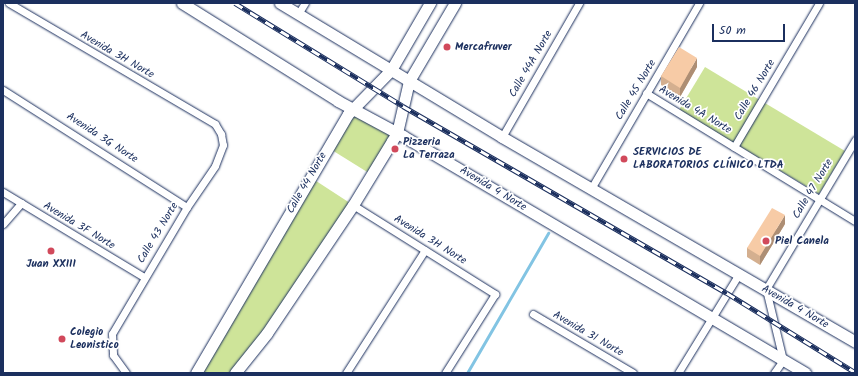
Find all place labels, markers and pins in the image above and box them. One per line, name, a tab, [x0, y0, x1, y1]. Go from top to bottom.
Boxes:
place label: Mercafruver	[455, 40, 512, 54]
marker: Mercafruver	[442, 42, 452, 52]
place label: Pizzeria La Terraza	[403, 136, 455, 162]
marker: Pizzeria La Terraza	[390, 144, 400, 154]
place label: SERVICIOS DE LABORATORIOS CLÍNICO LTDA	[633, 146, 784, 172]
marker: SERVICIOS DE LABORATORIOS CLÍNICO LTDA	[618, 153, 630, 165]
place label: Piel Canela	[775, 234, 829, 248]
marker: Piel Canela	[760, 235, 772, 247]
marker: Juan XXIII	[46, 246, 56, 256]
place label: Juan XXIII	[26, 257, 76, 271]
place label: Colegio Leonistico	[70, 326, 119, 352]
marker: Colegio Leonistico	[57, 334, 67, 344]

